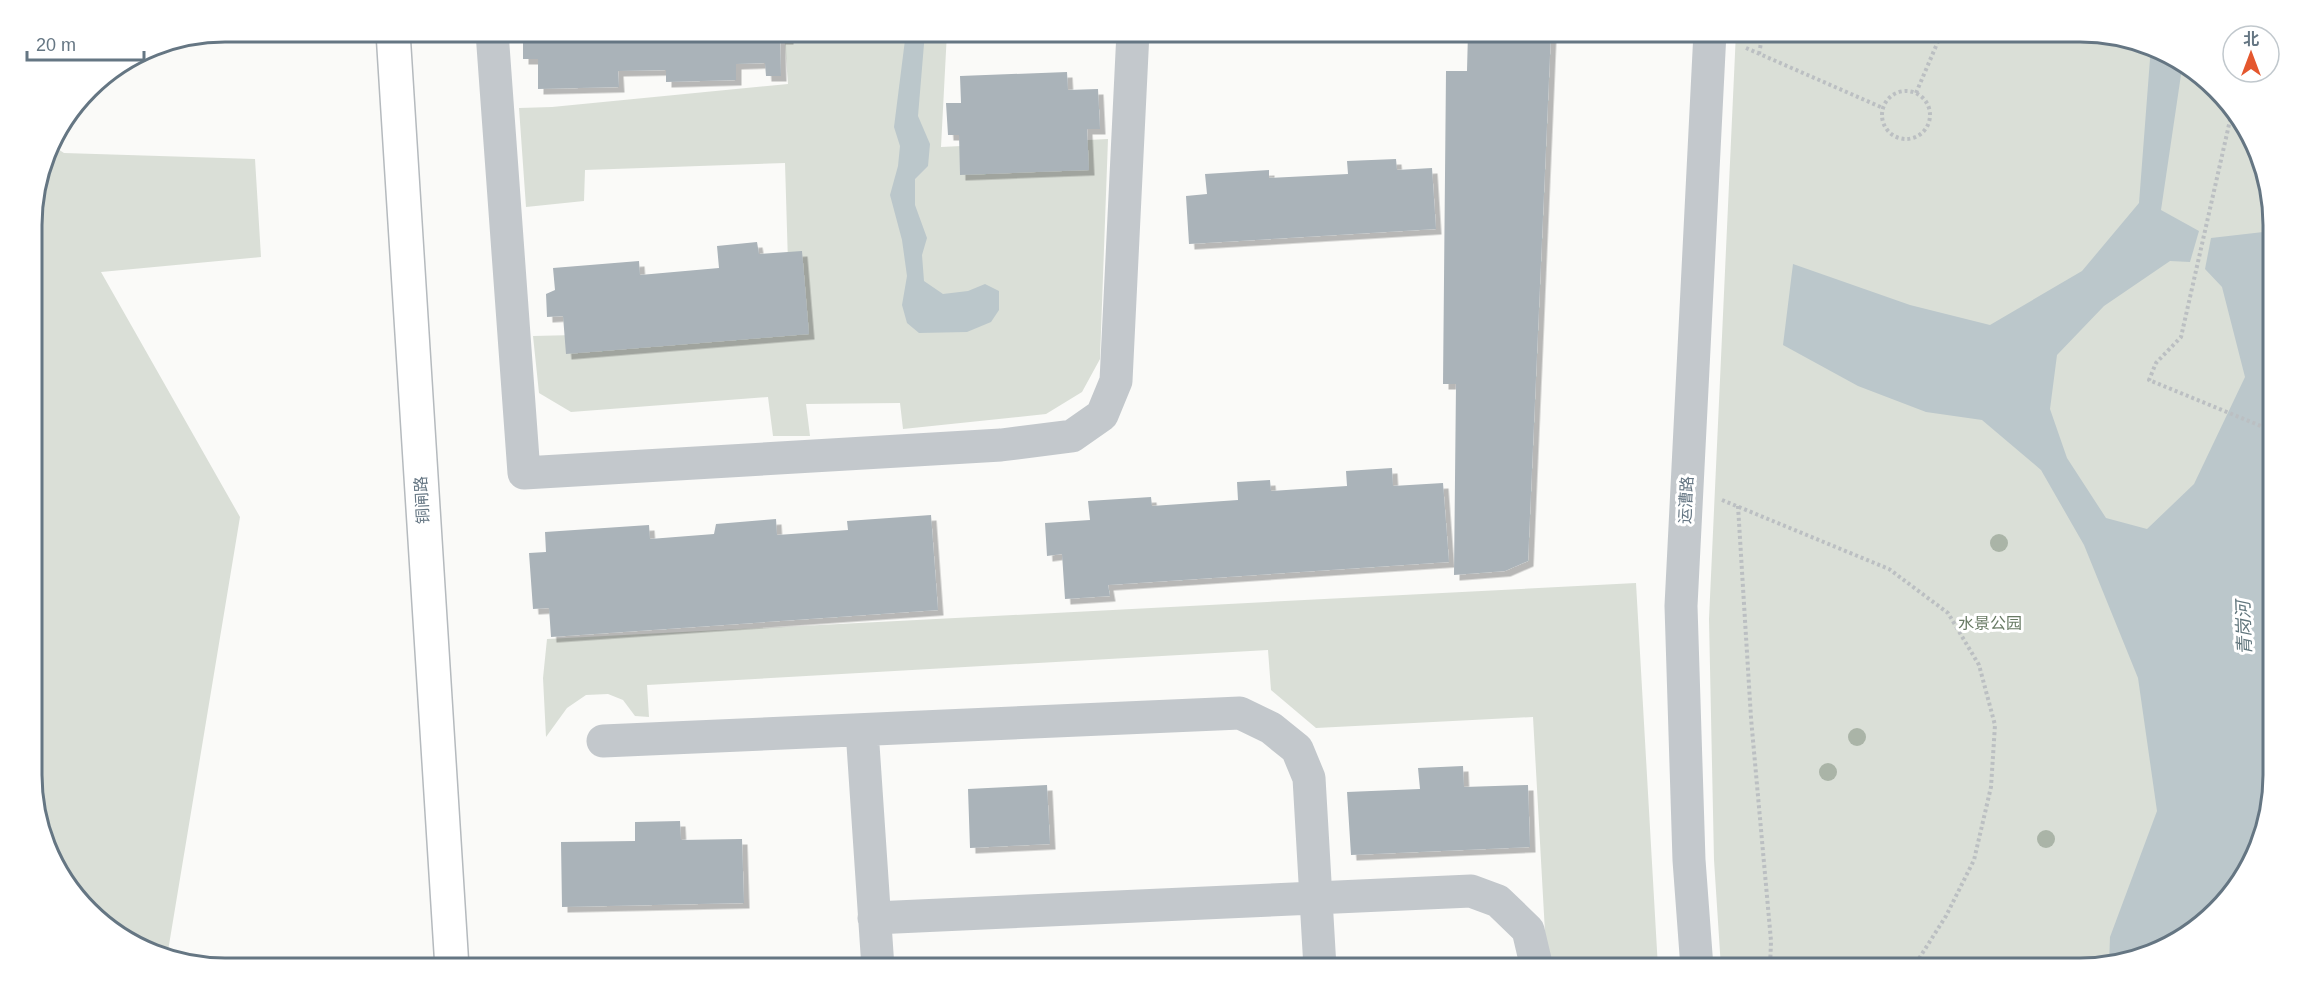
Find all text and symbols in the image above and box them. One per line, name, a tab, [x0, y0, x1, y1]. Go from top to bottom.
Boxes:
scale bar	[27, 24, 144, 62]
north arrow	[2221, 24, 2281, 84]
text: 北	[2243, 31, 2259, 48]
text: 20 m	[36, 35, 76, 55]
street label: 铜闸路	[412, 476, 432, 524]
street label: 运漕路	[1676, 476, 1696, 524]
water label: 青岗河	[2233, 598, 2255, 655]
park label: 水景公园	[1958, 615, 2022, 632]

